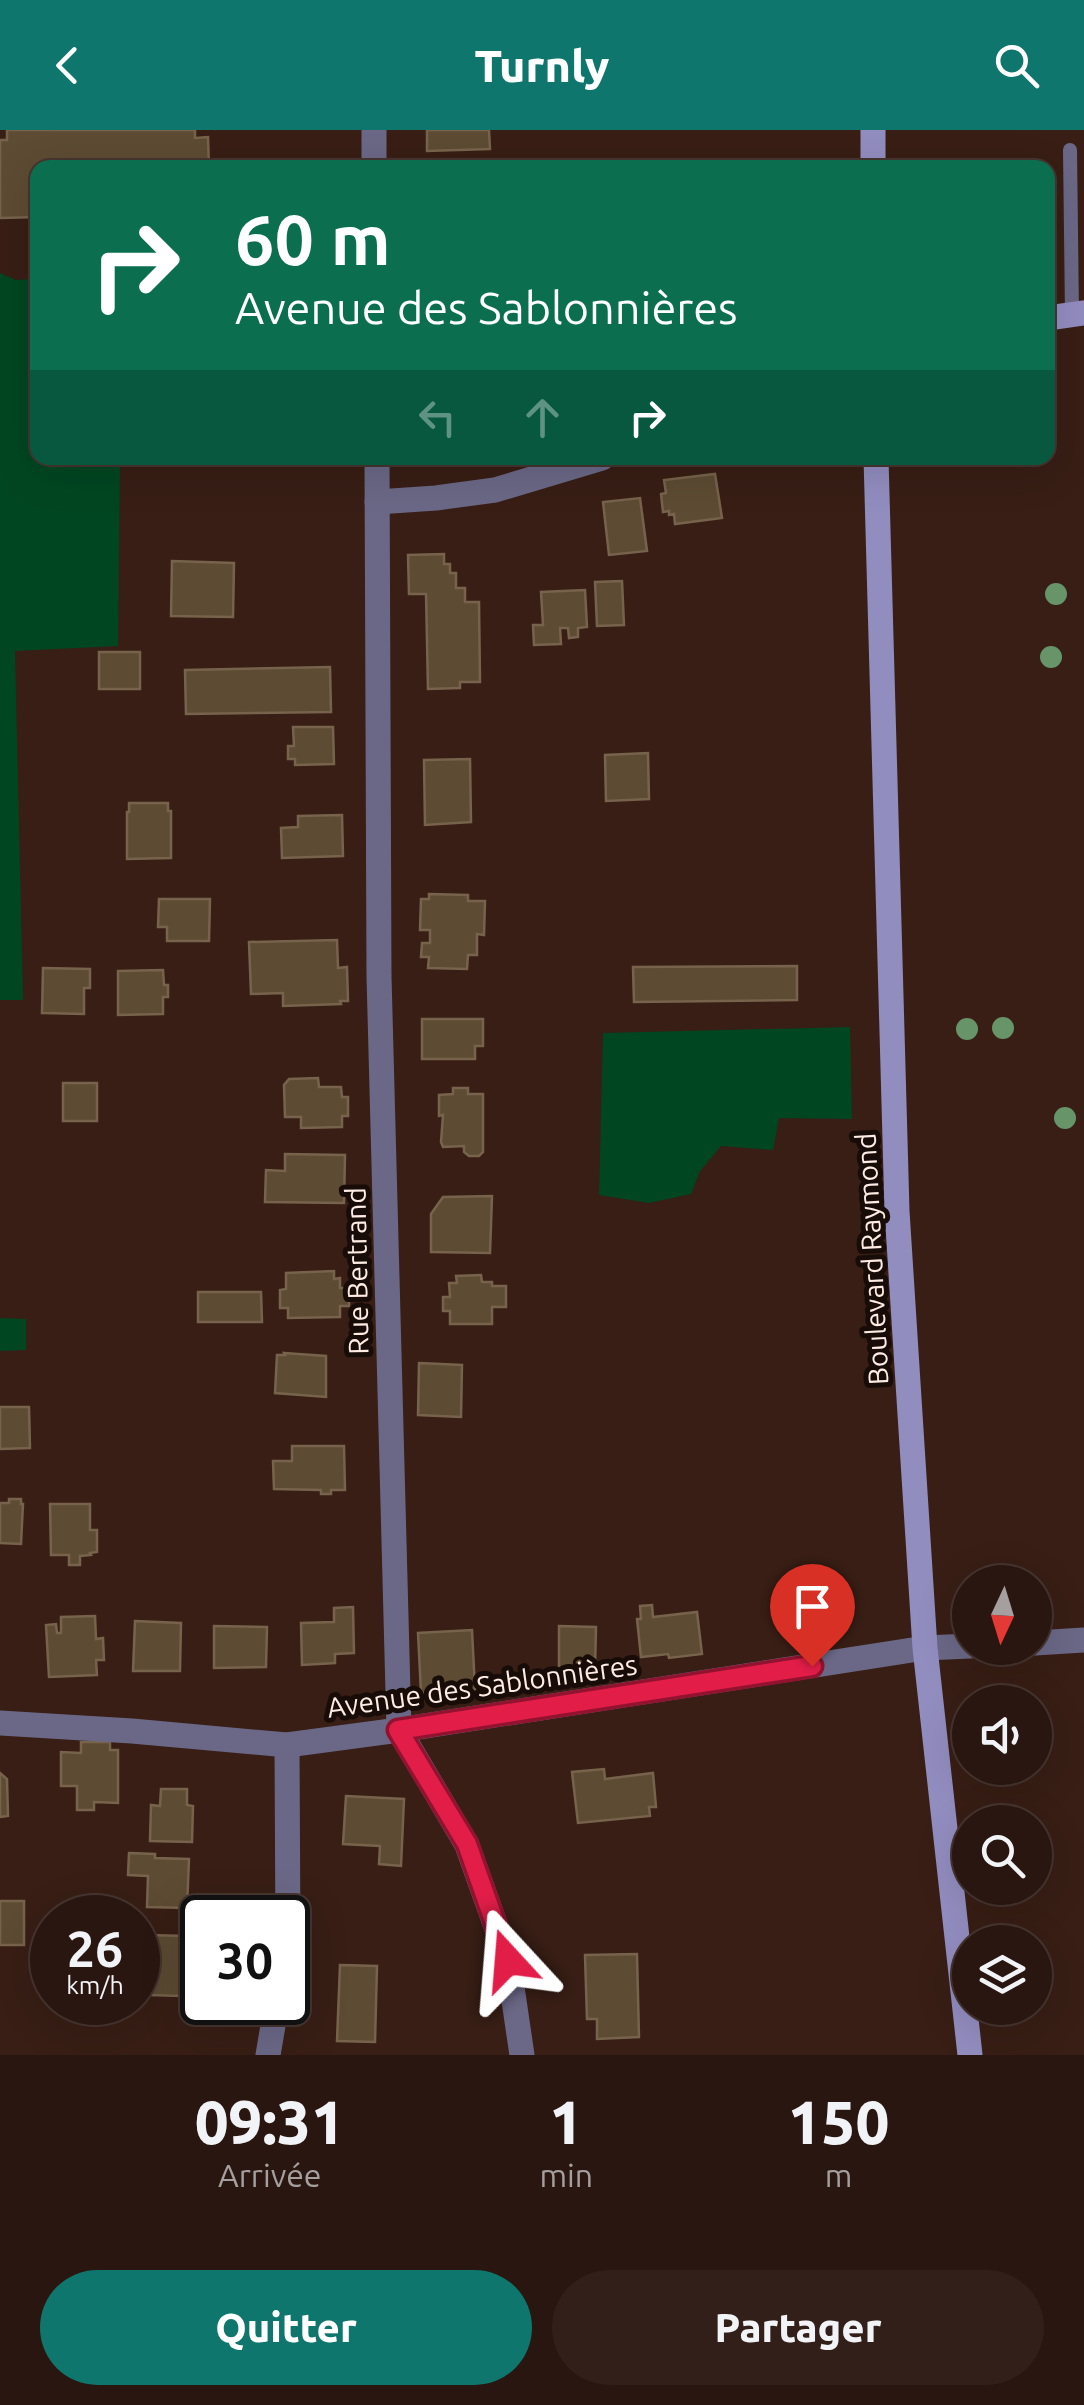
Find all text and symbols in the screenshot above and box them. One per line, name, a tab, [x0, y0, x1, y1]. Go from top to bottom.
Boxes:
icon: back	[40, 38, 95, 93]
icon: search	[989, 38, 1044, 93]
text: Turnly	[475, 40, 609, 91]
icon: right	[70, 200, 200, 330]
text: 60 m	[235, 200, 391, 278]
text: Avenue des Sablonnières	[235, 282, 738, 333]
icon: left	[410, 390, 465, 445]
icon: ahead	[515, 390, 570, 445]
icon: right	[620, 390, 675, 445]
street label: Boulevard Raymond	[849, 1132, 894, 1386]
street label: Rue Bertrand	[340, 1187, 373, 1355]
pin	[770, 1564, 855, 1667]
north arrow	[952, 1565, 1052, 1665]
map controls	[952, 1565, 1052, 2025]
icon: arrive	[785, 1579, 840, 1634]
street label: Avenue des Sablonnières	[325, 1648, 639, 1723]
button: sound	[952, 1685, 1052, 1785]
button: search	[952, 1805, 1052, 1905]
speed limit sign: 30	[180, 1895, 310, 2025]
position arrow	[456, 1908, 560, 2012]
text: 26	[67, 1920, 123, 1976]
button: layers	[952, 1925, 1052, 2025]
text: km/h	[66, 1971, 124, 1999]
text: 09:31	[195, 2088, 345, 2155]
text: 1	[549, 2088, 583, 2155]
text: 150	[788, 2088, 889, 2155]
text: Arrivée	[218, 2157, 322, 2193]
text: min	[539, 2157, 593, 2193]
text: m	[825, 2157, 852, 2193]
button: Quitter	[40, 2270, 532, 2385]
button: Partager	[552, 2270, 1044, 2385]

